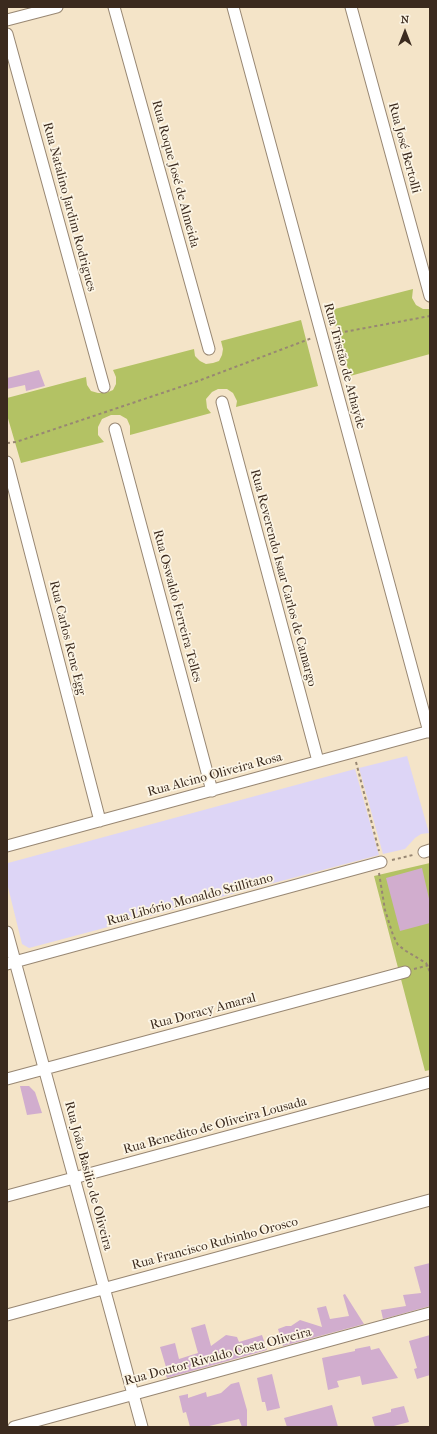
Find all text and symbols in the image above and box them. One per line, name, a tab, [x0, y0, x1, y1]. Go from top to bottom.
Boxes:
north arrow	[385, 12, 425, 52]
text: N	[401, 13, 409, 26]
street label: Rua Roque José de Almeida	[148, 99, 202, 249]
street label: Rua José Bertolli	[384, 101, 424, 195]
street label: Rua Natalino Jardim Rodrigues	[39, 121, 99, 293]
street label: Rua Tristão de Athayde	[320, 301, 368, 431]
street label: Rua Reverendo Isaar Carlos de Camargo	[246, 468, 320, 688]
street label: Rua Oswaldo Ferreira Telles	[149, 528, 205, 684]
street label: Rua Carlos Rene Egg	[45, 579, 89, 697]
street label: Rua Alcino Oliveira Rosa	[146, 750, 284, 800]
street label: Rua Libório Monaldo Stillitano	[105, 870, 275, 930]
street label: Rua Doracy Amaral	[148, 990, 258, 1034]
street label: Rua Benedito de Oliveira Lousada	[122, 1094, 308, 1158]
street label: Rua João Basilio de Oliveira	[61, 1100, 115, 1252]
street label: Rua Francisco Rubinho Orosco	[130, 1214, 300, 1274]
street label: Rua Doutor Rivaldo Costa Oliveira	[123, 1324, 313, 1390]

